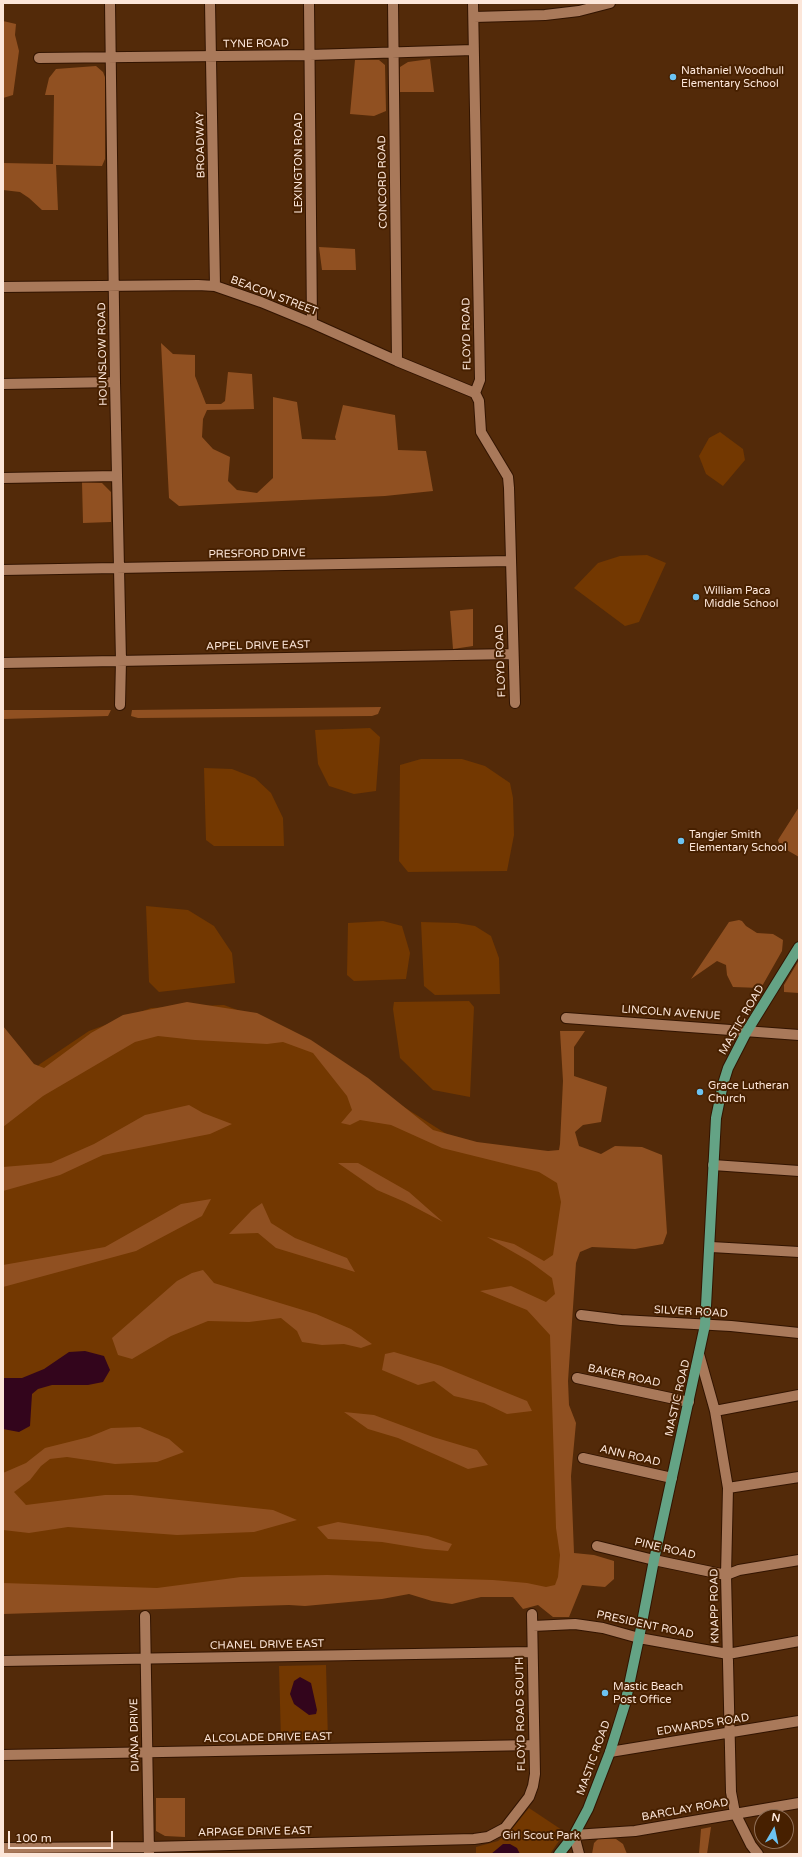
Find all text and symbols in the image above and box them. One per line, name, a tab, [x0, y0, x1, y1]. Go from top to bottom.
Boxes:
street label: TYNE ROAD	[223, 37, 289, 51]
place label: Nathaniel Woodhull Elementary School	[681, 64, 784, 90]
marker: Nathaniel Woodhull Elementary School	[668, 72, 678, 82]
street label: BROADWAY	[194, 112, 208, 178]
street label: LEXINGTON ROAD	[292, 112, 306, 214]
street label: CONCORD ROAD	[376, 135, 390, 229]
street label: BEACON STREET	[229, 273, 319, 319]
street label: FLOYD ROAD	[460, 297, 474, 371]
street label: HOUNSLOW ROAD	[95, 302, 111, 406]
street label: PRESFORD DRIVE	[208, 547, 306, 561]
place label: William Paca Middle School	[704, 584, 778, 610]
marker: William Paca Middle School	[691, 592, 701, 602]
street label: FLOYD ROAD	[493, 624, 509, 698]
street label: APPEL DRIVE EAST	[206, 638, 310, 654]
place label: Tangier Smith Elementary School	[689, 828, 787, 854]
marker: Tangier Smith Elementary School	[676, 836, 686, 846]
street label: MASTIC ROAD	[717, 983, 767, 1057]
street label: LINCOLN AVENUE	[621, 1003, 721, 1023]
place label: Grace Lutheran Church	[708, 1079, 789, 1105]
marker: Grace Lutheran Church	[695, 1087, 705, 1097]
street label: SILVER ROAD	[654, 1303, 728, 1321]
street label: MASTIC ROAD	[663, 1358, 693, 1438]
street label: BAKER ROAD	[586, 1362, 662, 1390]
street label: ANN ROAD	[598, 1443, 662, 1469]
street label: PINE ROAD	[633, 1536, 697, 1562]
street label: KNAPP ROAD	[708, 1568, 722, 1644]
street label: PRESIDENT ROAD	[595, 1608, 695, 1642]
street label: CHANEL DRIVE EAST	[210, 1637, 324, 1653]
street label: FLOYD ROAD SOUTH	[513, 1657, 529, 1771]
place label: Mastic Beach Post Office	[613, 1680, 683, 1706]
marker: Mastic Beach Post Office	[600, 1688, 610, 1698]
street label: DIANA DRIVE	[128, 1698, 142, 1772]
street label: EDWARDS ROAD	[656, 1711, 750, 1739]
street label: MASTIC ROAD	[574, 1719, 614, 1797]
street label: ALCOLADE DRIVE EAST	[204, 1730, 332, 1746]
street label: BARCLAY ROAD	[641, 1796, 729, 1824]
north arrow	[754, 1809, 794, 1849]
text: N	[770, 1811, 781, 1825]
scale bar	[10, 1823, 115, 1849]
street label: ARPAGE DRIVE EAST	[198, 1824, 312, 1840]
park label: Girl Scout Park	[502, 1829, 580, 1843]
text: 100 m	[15, 1831, 52, 1845]

